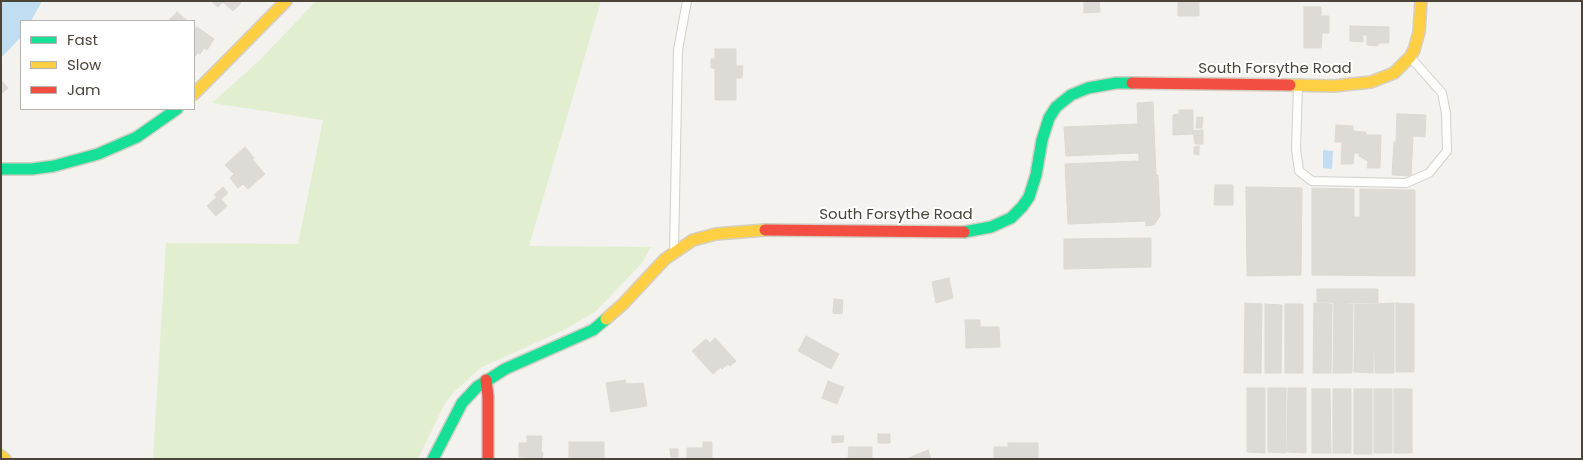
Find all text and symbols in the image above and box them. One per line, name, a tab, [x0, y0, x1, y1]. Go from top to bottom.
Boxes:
legend	[20, 20, 195, 110]
text: Fast	[67, 29, 98, 50]
text: Slow	[67, 54, 101, 75]
street label: South Forsythe Road	[1198, 60, 1352, 78]
text: Jam	[67, 79, 101, 100]
street label: South Forsythe Road	[819, 206, 973, 224]

